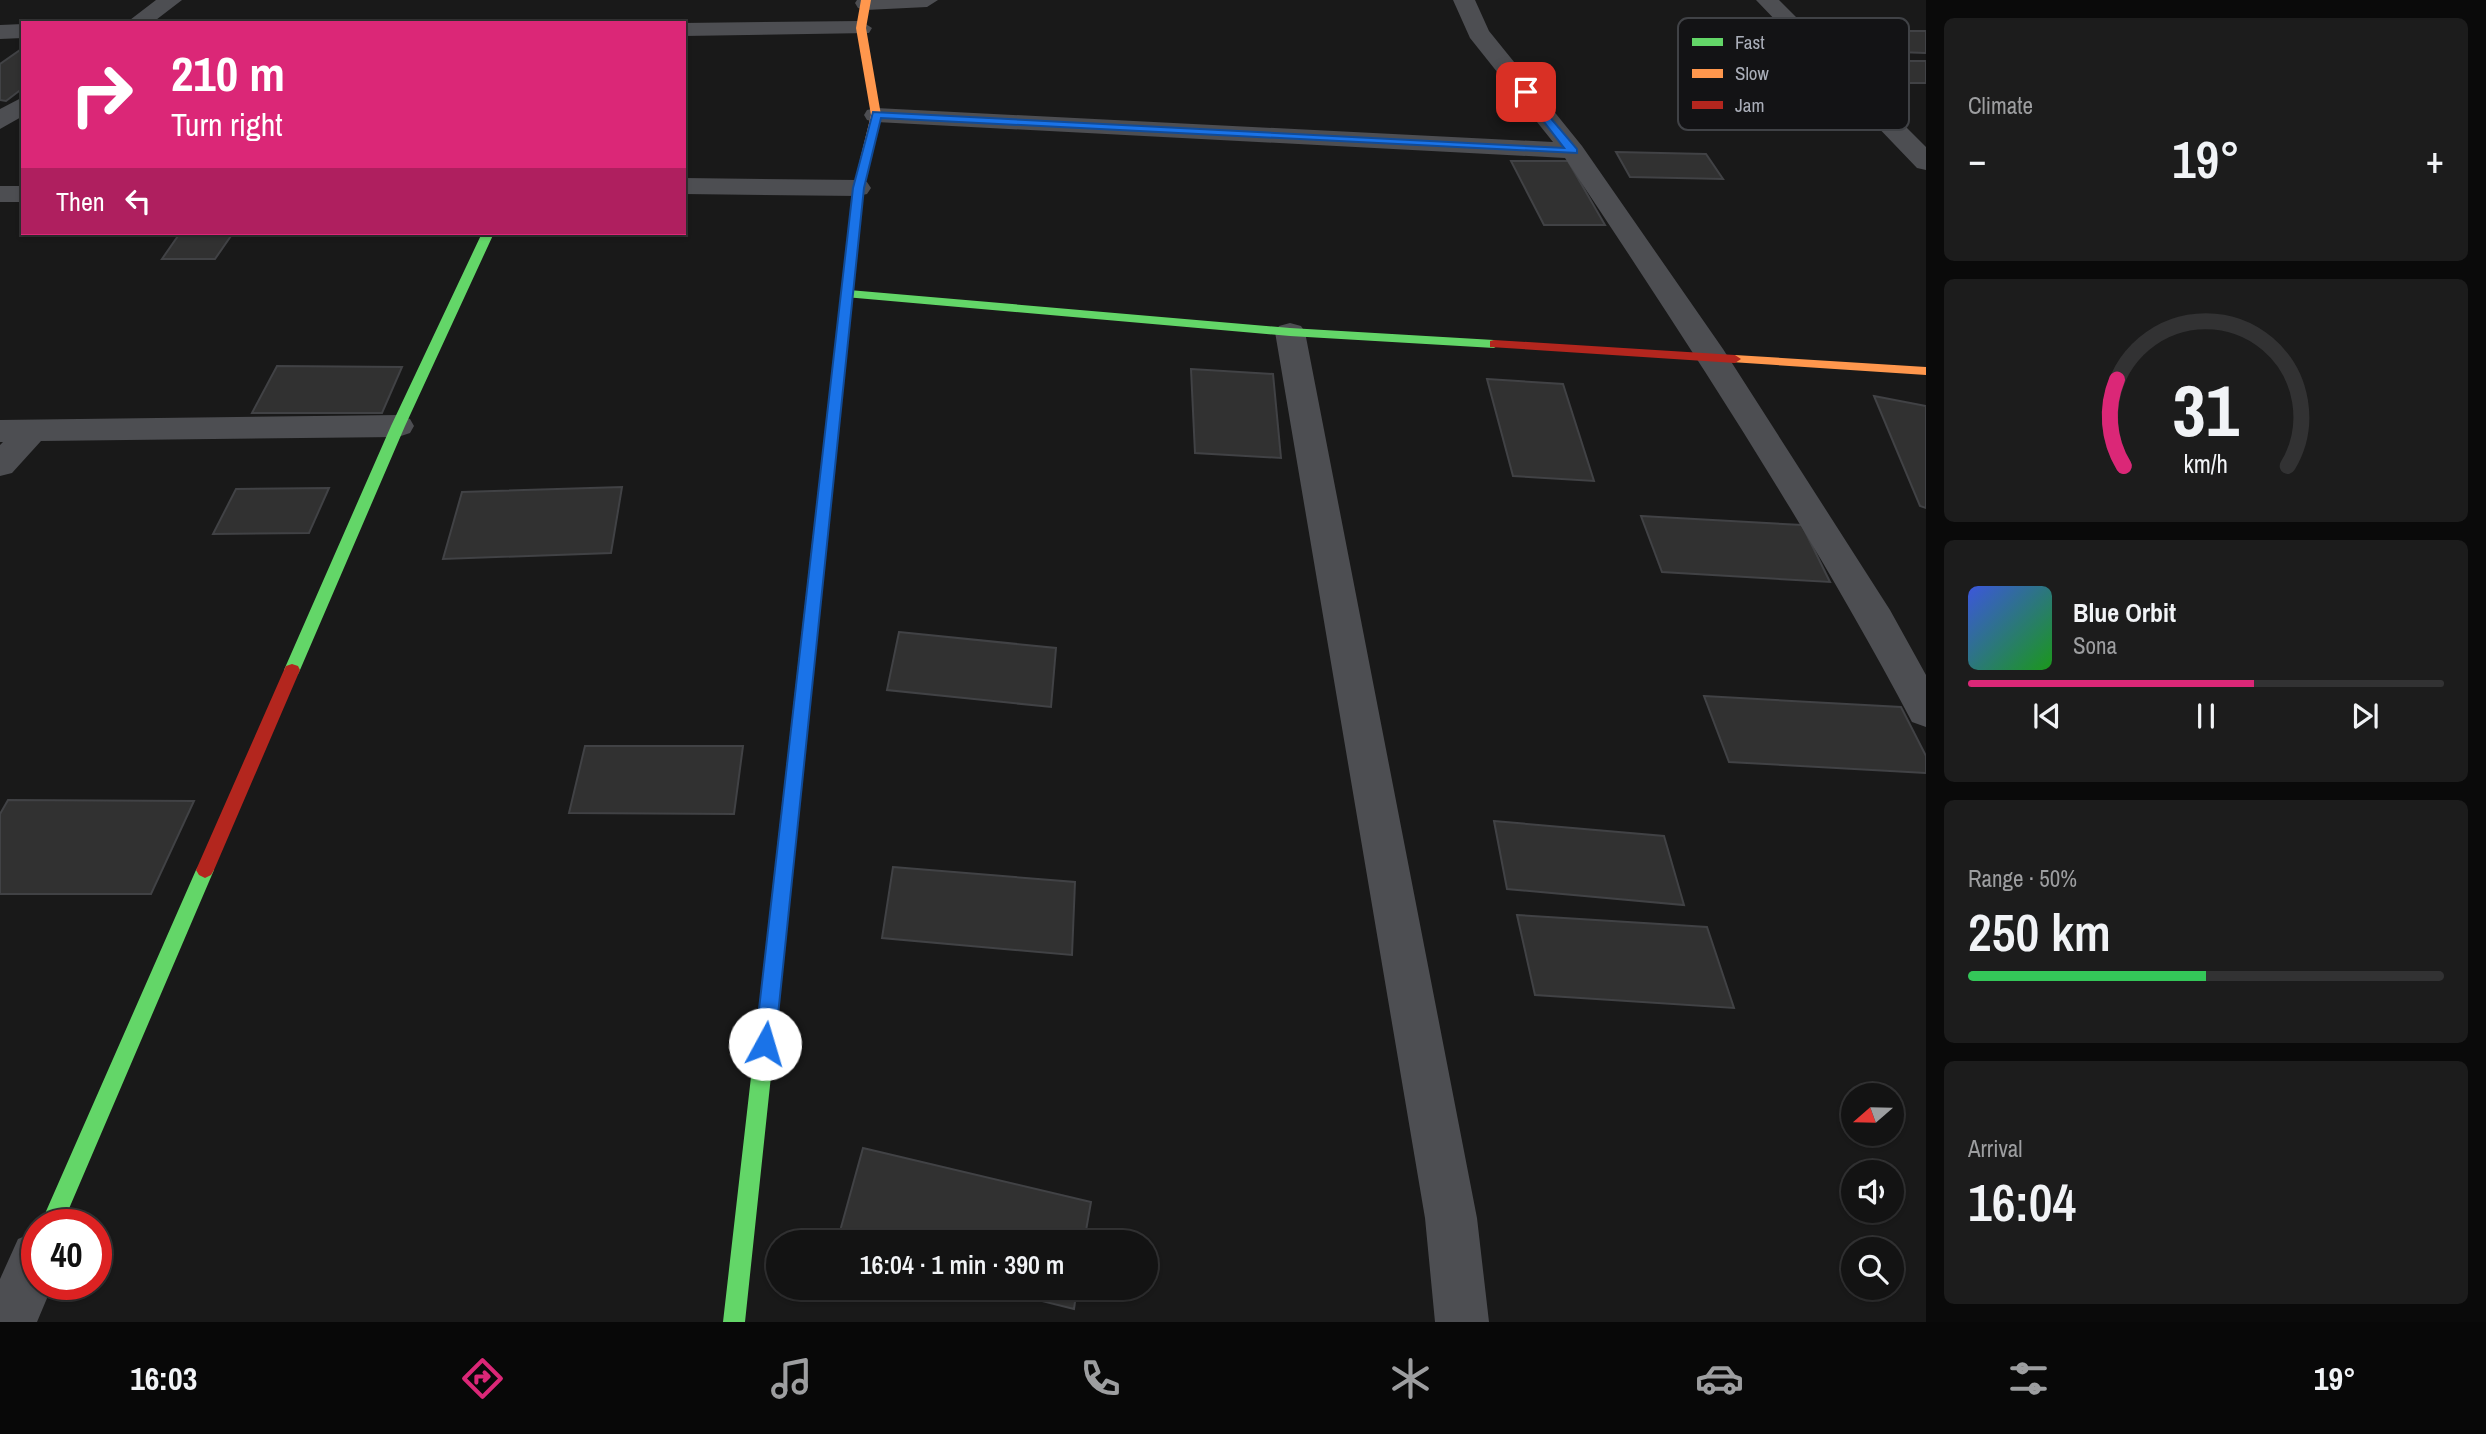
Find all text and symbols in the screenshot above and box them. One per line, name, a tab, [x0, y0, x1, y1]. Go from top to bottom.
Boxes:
legend	[1678, 18, 1909, 130]
text: Fast	[1735, 29, 1765, 55]
text: 210 m	[171, 40, 285, 106]
icon: right	[56, 49, 147, 140]
text: Slow	[1735, 60, 1770, 86]
pin	[1496, 62, 1556, 122]
icon: arrive	[1507, 73, 1545, 111]
text: Climate	[1968, 90, 2033, 121]
text: Jam	[1735, 92, 1764, 118]
text: Turn right	[171, 103, 283, 146]
text: 19°	[2172, 124, 2240, 194]
text: −	[1968, 134, 1986, 185]
text: +	[2426, 134, 2444, 185]
icon: left	[119, 182, 157, 220]
text: Then	[56, 184, 105, 219]
text: 31	[2173, 362, 2240, 460]
text: km/h	[2184, 447, 2228, 481]
text: Blue Orbit	[2073, 595, 2176, 630]
text: Sona	[2073, 630, 2117, 661]
icon: previous	[2028, 697, 2066, 735]
icon: pause	[2187, 697, 2225, 735]
icon: next	[2346, 697, 2384, 735]
text: Range · 50%	[1968, 863, 2077, 894]
text: 250 km	[1968, 897, 2111, 967]
position arrow	[728, 1007, 802, 1081]
north arrow	[1841, 1083, 1904, 1146]
map controls	[1841, 1083, 1904, 1300]
text: Arrival	[1968, 1133, 2023, 1164]
button: sound	[1841, 1160, 1904, 1223]
text: 16:04	[1968, 1167, 2076, 1237]
speed limit sign: 40	[21, 1209, 112, 1300]
button: search	[1841, 1237, 1904, 1300]
text: 16:04 · 1 min · 390 m	[860, 1247, 1064, 1282]
icon: directions	[458, 1354, 507, 1403]
icon: music	[767, 1354, 816, 1403]
icon: phone	[1076, 1354, 1125, 1403]
icon: climate	[1386, 1354, 1435, 1403]
icon: car	[1695, 1354, 1744, 1403]
icon: filters	[2004, 1354, 2053, 1403]
text: 16:03	[130, 1357, 197, 1400]
text: 19°	[2314, 1357, 2356, 1400]

